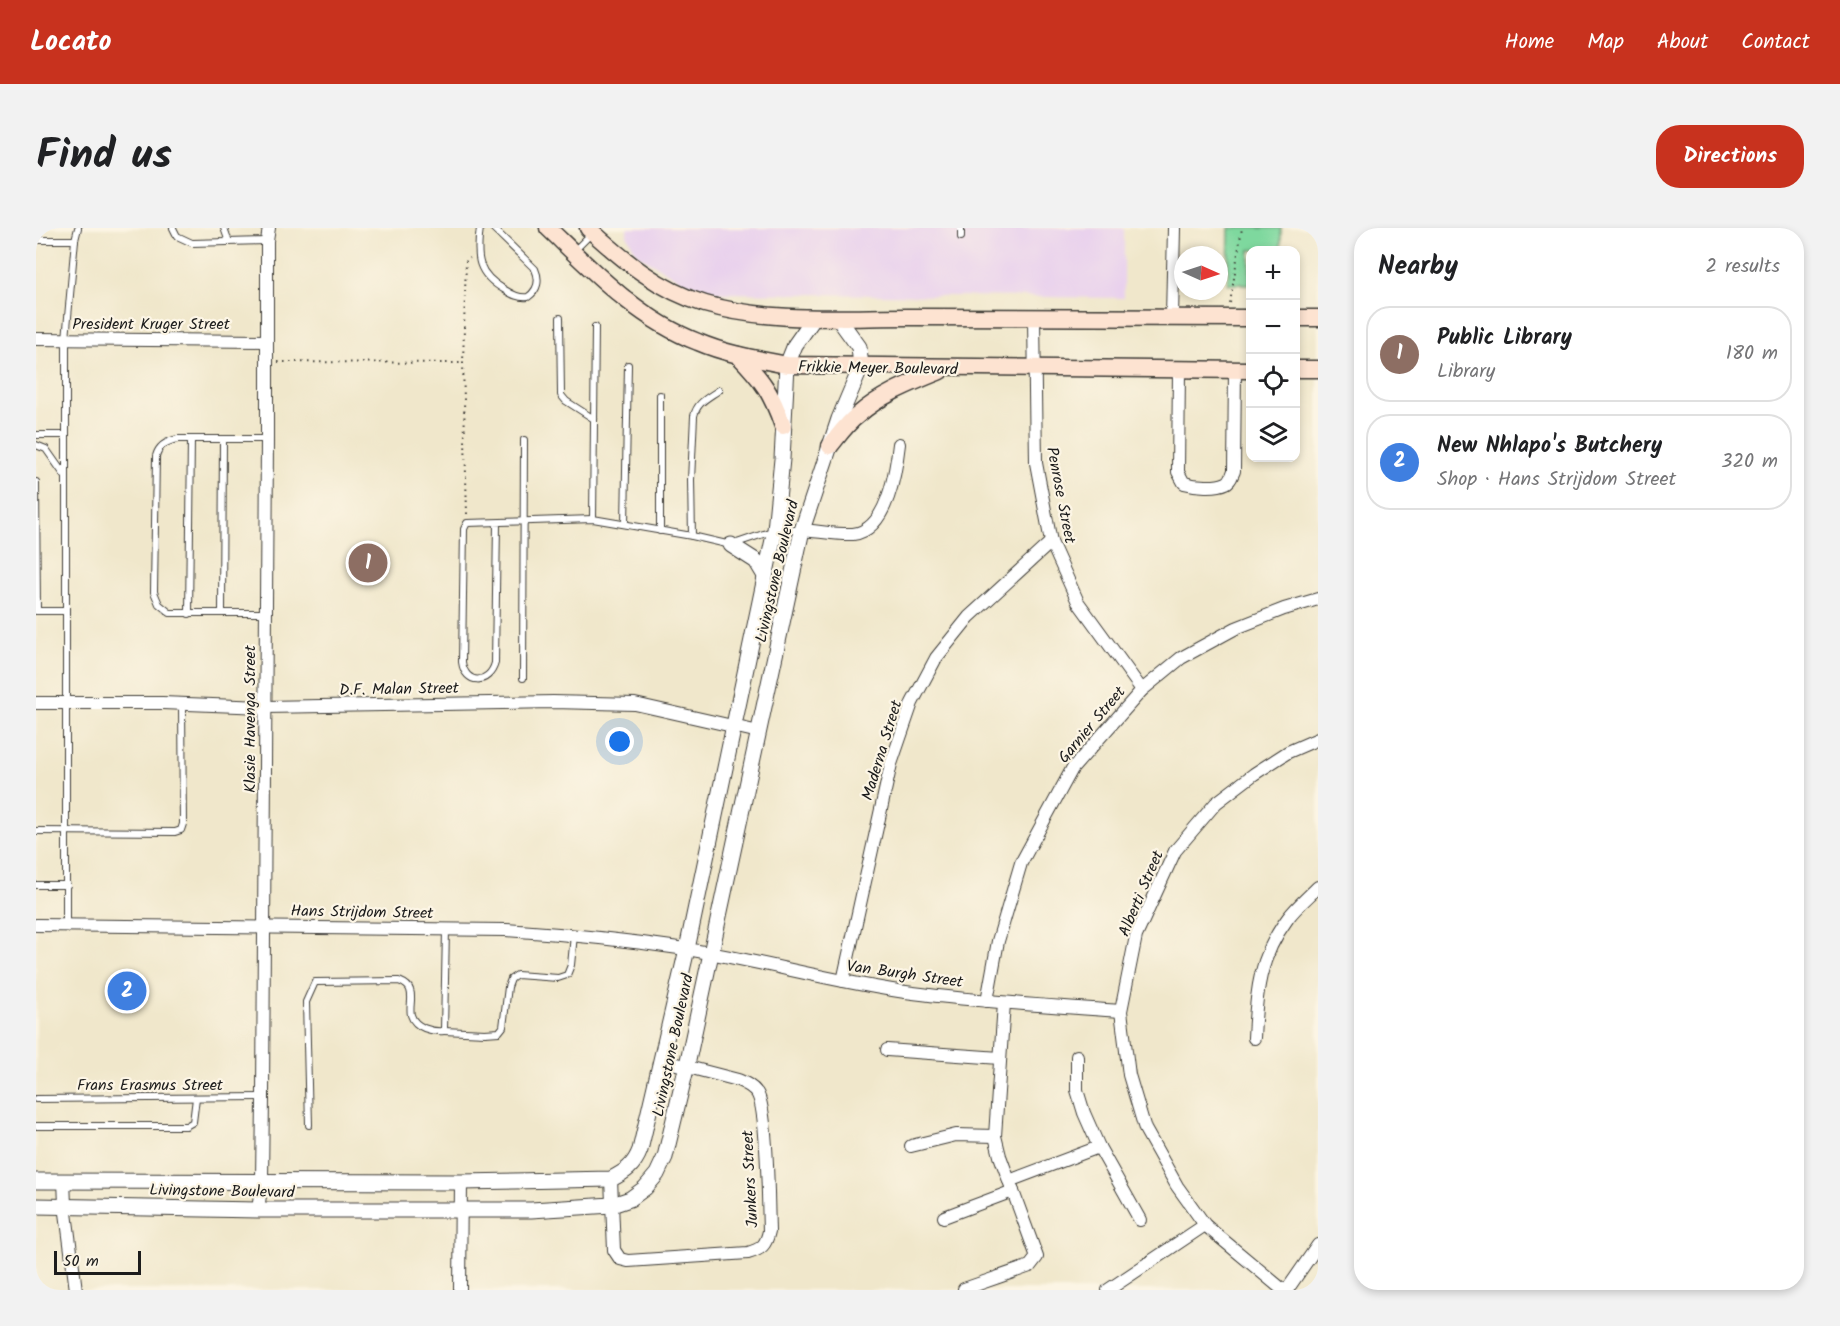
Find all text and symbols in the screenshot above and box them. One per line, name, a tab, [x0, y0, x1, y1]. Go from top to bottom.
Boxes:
text: Locato	[30, 20, 111, 65]
text: Home	[1505, 26, 1554, 59]
text: Map	[1587, 26, 1624, 59]
text: About	[1657, 26, 1708, 59]
text: Contact	[1741, 26, 1810, 59]
text: Find us	[36, 123, 172, 190]
button: Directions	[1656, 125, 1804, 188]
north arrow	[1174, 246, 1228, 300]
map controls	[1246, 246, 1300, 462]
button: +	[1246, 246, 1300, 300]
text: Nearby	[1378, 246, 1458, 288]
text: 2 results	[1705, 251, 1780, 283]
button: −	[1246, 300, 1300, 354]
street label: President Kruger Street	[72, 312, 231, 337]
text: Public Library	[1437, 321, 1572, 356]
text: 1	[1396, 338, 1403, 370]
text: 180 m	[1726, 338, 1778, 370]
button: locate	[1246, 354, 1300, 408]
street label: Frikkie Meyer Boulevard	[798, 355, 959, 382]
text: Library	[1437, 356, 1495, 388]
button: layers	[1246, 408, 1300, 462]
text: New Nhlapo's Butchery	[1437, 429, 1662, 464]
street label: Penrose Street	[1039, 445, 1082, 547]
text: 2	[1394, 446, 1405, 478]
text: 320 m	[1721, 446, 1778, 478]
text: Shop · Hans Strijdom Street	[1437, 464, 1676, 496]
street label: Livingstone Boulevard	[749, 497, 806, 645]
pin: 1	[348, 540, 388, 586]
street label: Klasie Havenga Street	[238, 644, 263, 793]
street label: D.F. Malan Street	[339, 676, 460, 703]
street label: Garnier Street	[1052, 680, 1133, 769]
street label: Maderna Street	[855, 696, 910, 804]
your location	[605, 727, 634, 756]
street label: Alberti Street	[1112, 846, 1171, 941]
street label: Hans Strijdom Street	[290, 899, 434, 926]
street label: Van Burgh Street	[845, 954, 965, 995]
pin: 2	[108, 968, 146, 1014]
street label: Livingstone Boulevard	[646, 971, 701, 1119]
street label: Frans Erasmus Street	[77, 1073, 224, 1098]
street label: Junkers Street	[735, 1129, 766, 1228]
street label: Livingstone Boulevard	[149, 1178, 296, 1205]
scale bar	[54, 1248, 141, 1276]
text: 50 m	[63, 1249, 99, 1274]

